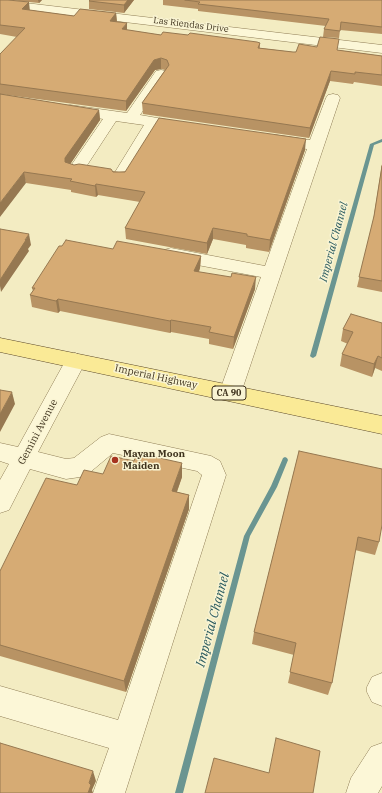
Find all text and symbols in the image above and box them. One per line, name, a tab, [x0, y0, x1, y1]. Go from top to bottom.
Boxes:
street label: Las Riendas Drive	[153, 15, 229, 35]
water label: Imperial Channel	[317, 201, 351, 283]
street label: Imperial Highway	[114, 362, 198, 392]
road number: CA 90	[212, 386, 246, 400]
street label: Gemini Avenue	[16, 397, 60, 467]
place label: Mayan Moon Maiden	[123, 448, 185, 472]
marker: Mayan Moon Maiden	[110, 455, 120, 465]
water label: Imperial Channel	[193, 571, 233, 669]

